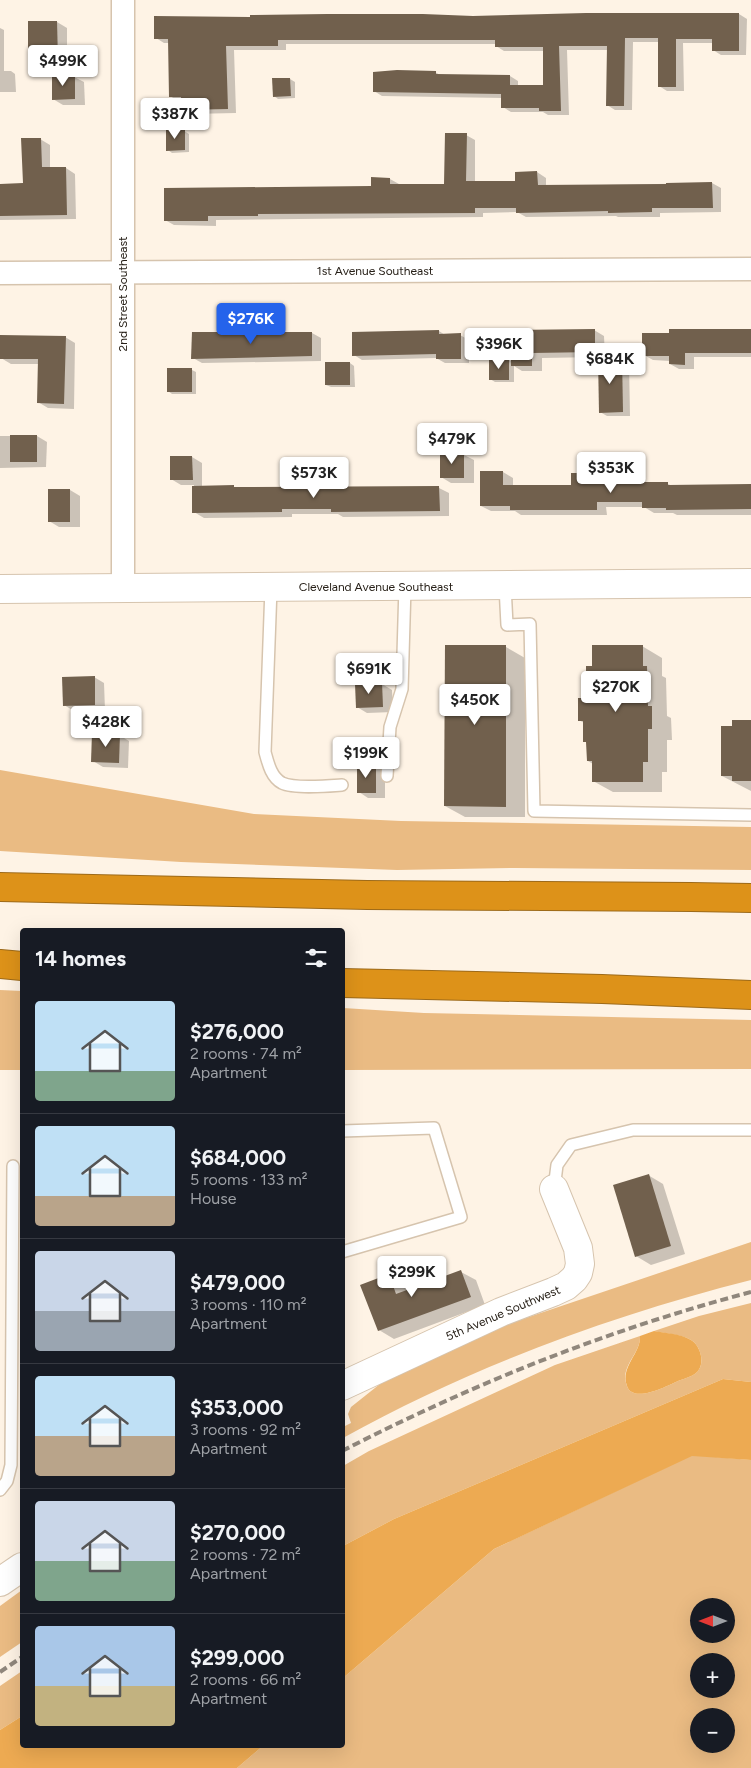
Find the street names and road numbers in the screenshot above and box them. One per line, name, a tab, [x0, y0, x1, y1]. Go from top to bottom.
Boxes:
street label: 2nd Street Southeast	[116, 236, 130, 352]
street label: 1st Avenue Southeast	[317, 264, 434, 278]
street label: Cleveland Avenue Southeast	[299, 580, 454, 594]
street label: 5th Avenue Southwest	[444, 1282, 563, 1343]

